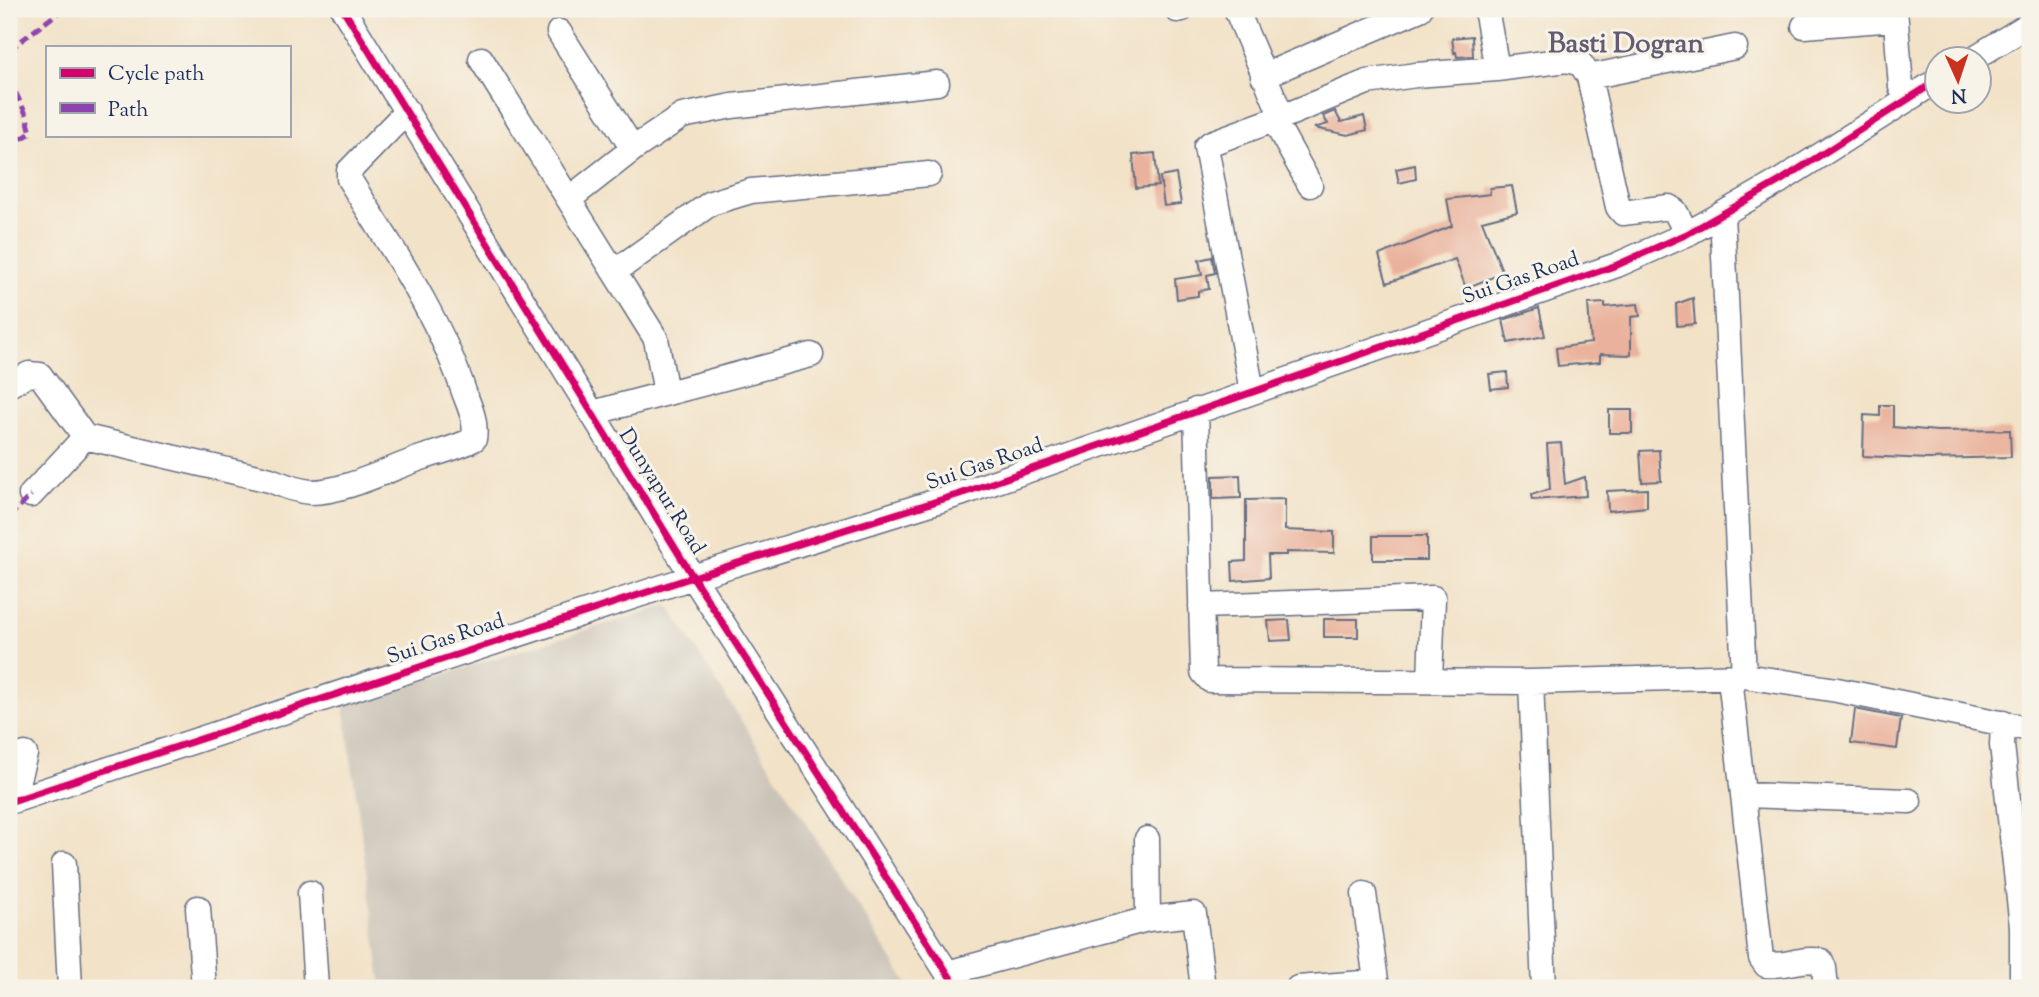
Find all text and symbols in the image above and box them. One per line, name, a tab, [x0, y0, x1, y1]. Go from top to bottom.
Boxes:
district label: Basti Dogran	[1548, 25, 1705, 65]
legend	[46, 46, 290, 136]
north arrow	[1924, 46, 1994, 116]
text: Cycle path	[108, 60, 205, 90]
text: N	[1950, 81, 1967, 108]
text: Path	[108, 96, 149, 126]
street label: Sui Gas Road	[1459, 245, 1584, 313]
street label: Dunyapur Road	[610, 423, 712, 561]
street label: Sui Gas Road	[923, 431, 1048, 499]
street label: Sui Gas Road	[383, 607, 509, 673]

